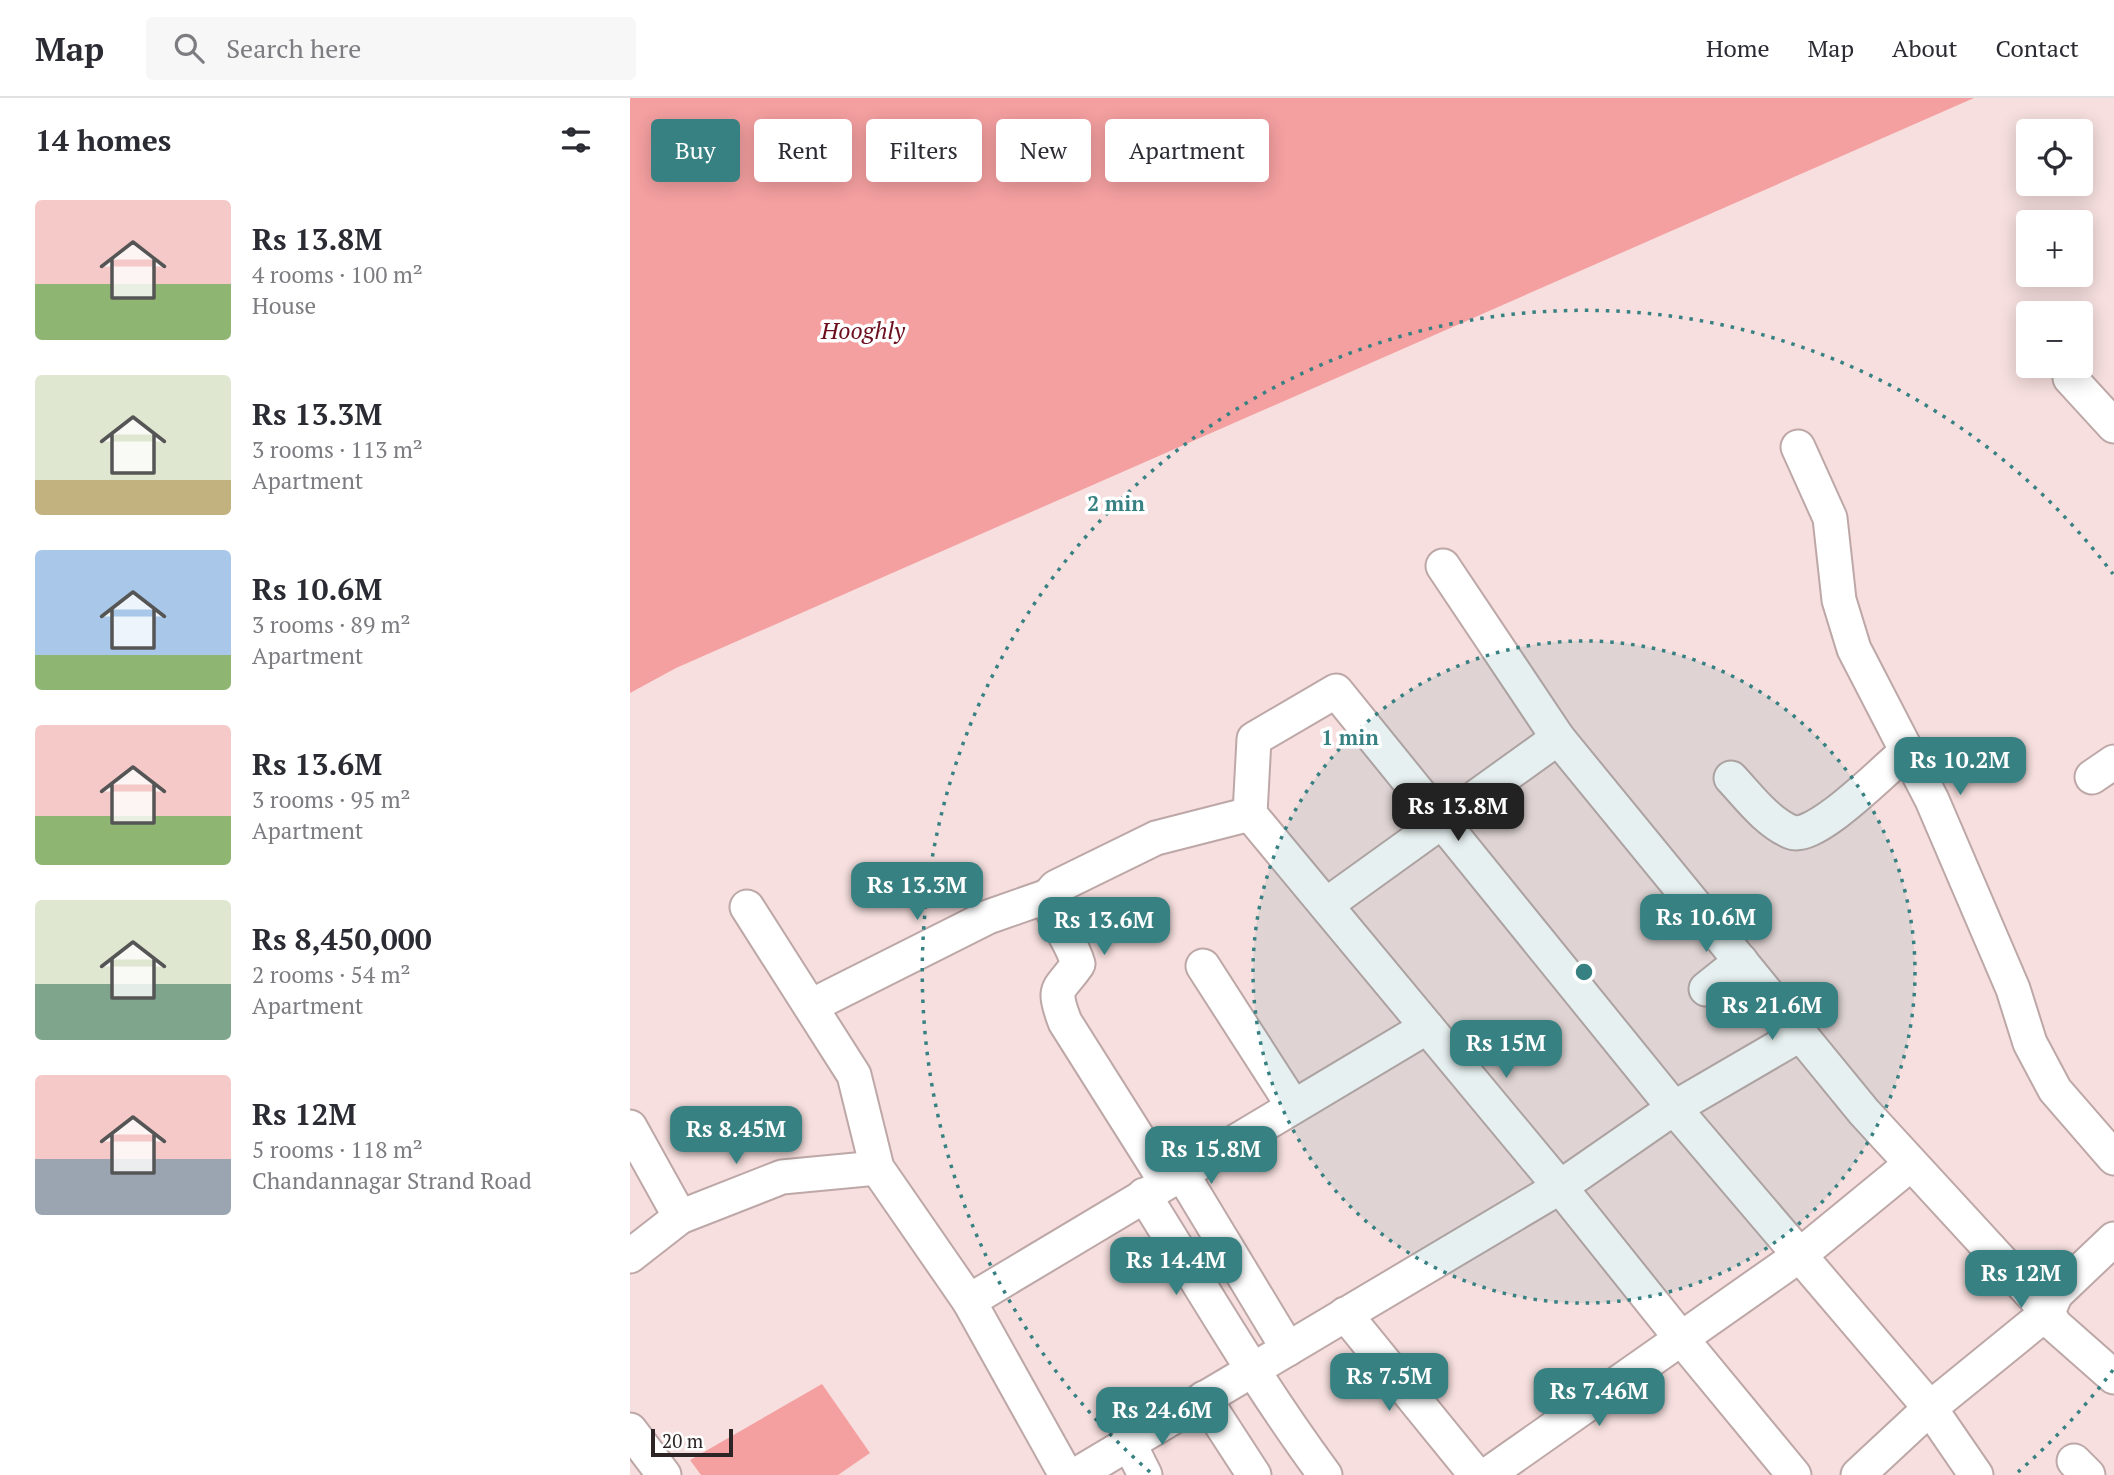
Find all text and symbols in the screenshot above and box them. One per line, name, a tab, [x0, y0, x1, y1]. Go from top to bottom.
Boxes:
search box	[146, 17, 636, 80]
text: Map	[35, 27, 104, 70]
icon: search	[170, 29, 208, 67]
text: Search here	[226, 31, 361, 65]
text: Home	[1706, 32, 1770, 64]
text: Map	[1808, 32, 1854, 64]
text: About	[1892, 32, 1958, 64]
text: Contact	[1996, 32, 2079, 64]
chip: Buy	[651, 119, 740, 182]
chip: Rent	[754, 119, 852, 182]
chip: Filters	[866, 119, 982, 182]
chip: New	[996, 119, 1091, 182]
chip: Apartment	[1105, 119, 1269, 182]
map controls	[2016, 119, 2093, 378]
button: locate	[2016, 119, 2093, 196]
text: 14 homes	[35, 120, 171, 160]
icon: filters	[557, 121, 595, 159]
button: +	[2016, 210, 2093, 287]
text: Rs 13.8M	[252, 219, 382, 259]
icon: home	[91, 228, 175, 312]
text: 4 rooms · 100 m²	[252, 259, 423, 290]
text: House	[252, 290, 316, 321]
button: −	[2016, 301, 2093, 378]
water label: Hooghly	[820, 314, 906, 346]
text: Rs 13.3M	[252, 394, 382, 434]
icon: home	[91, 403, 175, 487]
text: 3 rooms · 113 m²	[252, 434, 423, 465]
text: Apartment	[252, 465, 363, 496]
text: 2 min	[1087, 489, 1145, 517]
text: Rs 10.6M	[252, 569, 382, 609]
icon: home	[91, 578, 175, 662]
text: 3 rooms · 89 m²	[252, 609, 411, 640]
text: Apartment	[252, 640, 363, 671]
text: 1 min	[1321, 723, 1379, 751]
pin: Rs 10.2M	[1888, 738, 2032, 797]
text: Rs 13.6M	[252, 744, 382, 784]
text: Rs 10.2M	[1910, 744, 2010, 775]
icon: home	[91, 753, 175, 837]
text: 3 rooms · 95 m²	[252, 784, 411, 815]
pin: Rs 13.8M	[1386, 784, 1530, 843]
text: Rs 13.8M	[1408, 790, 1508, 821]
text: Apartment	[252, 815, 363, 846]
pin: Rs 13.3M	[845, 862, 989, 922]
text: Rs 13.3M	[867, 869, 967, 900]
pin: Rs 10.6M	[1634, 894, 1778, 954]
pin: Rs 13.6M	[1032, 898, 1176, 957]
text: Rs 10.6M	[1656, 901, 1756, 932]
text: Rs 13.6M	[1054, 904, 1154, 935]
text: Rs 8,450,000	[252, 919, 432, 959]
icon: home	[91, 928, 175, 1012]
text: 2 rooms · 54 m²	[252, 959, 411, 990]
centre of rings	[1572, 960, 1596, 984]
pin: Rs 21.6M	[1700, 982, 1844, 1042]
text: Rs 21.6M	[1722, 989, 1822, 1020]
text: Apartment	[252, 990, 363, 1021]
pin: Rs 15M	[1449, 1020, 1563, 1080]
text: Rs 15M	[1466, 1027, 1546, 1058]
text: Rs 12M	[252, 1094, 356, 1134]
icon: home	[91, 1103, 175, 1187]
pin: Rs 8.45M	[664, 1107, 808, 1166]
text: Rs 8.45M	[686, 1113, 786, 1144]
pin: Rs 15.8M	[1139, 1126, 1283, 1186]
text: Rs 15.8M	[1161, 1133, 1261, 1164]
text: 5 rooms · 118 m²	[252, 1134, 423, 1165]
text: Chandannagar Strand Road	[252, 1165, 532, 1196]
pin: Rs 14.4M	[1104, 1238, 1248, 1297]
text: Rs 14.4M	[1126, 1244, 1226, 1275]
pin: Rs 12M	[1964, 1250, 2078, 1310]
text: Rs 12M	[1981, 1257, 2061, 1288]
pin: Rs 7.5M	[1324, 1354, 1454, 1413]
text: Rs 7.5M	[1346, 1360, 1432, 1391]
pin: Rs 7.46M	[1527, 1368, 1671, 1428]
text: Rs 7.46M	[1550, 1375, 1648, 1406]
pin: Rs 24.6M	[1090, 1388, 1234, 1447]
text: Rs 24.6M	[1112, 1394, 1212, 1425]
scale bar	[651, 1426, 733, 1458]
text: 20 m	[662, 1428, 703, 1453]

